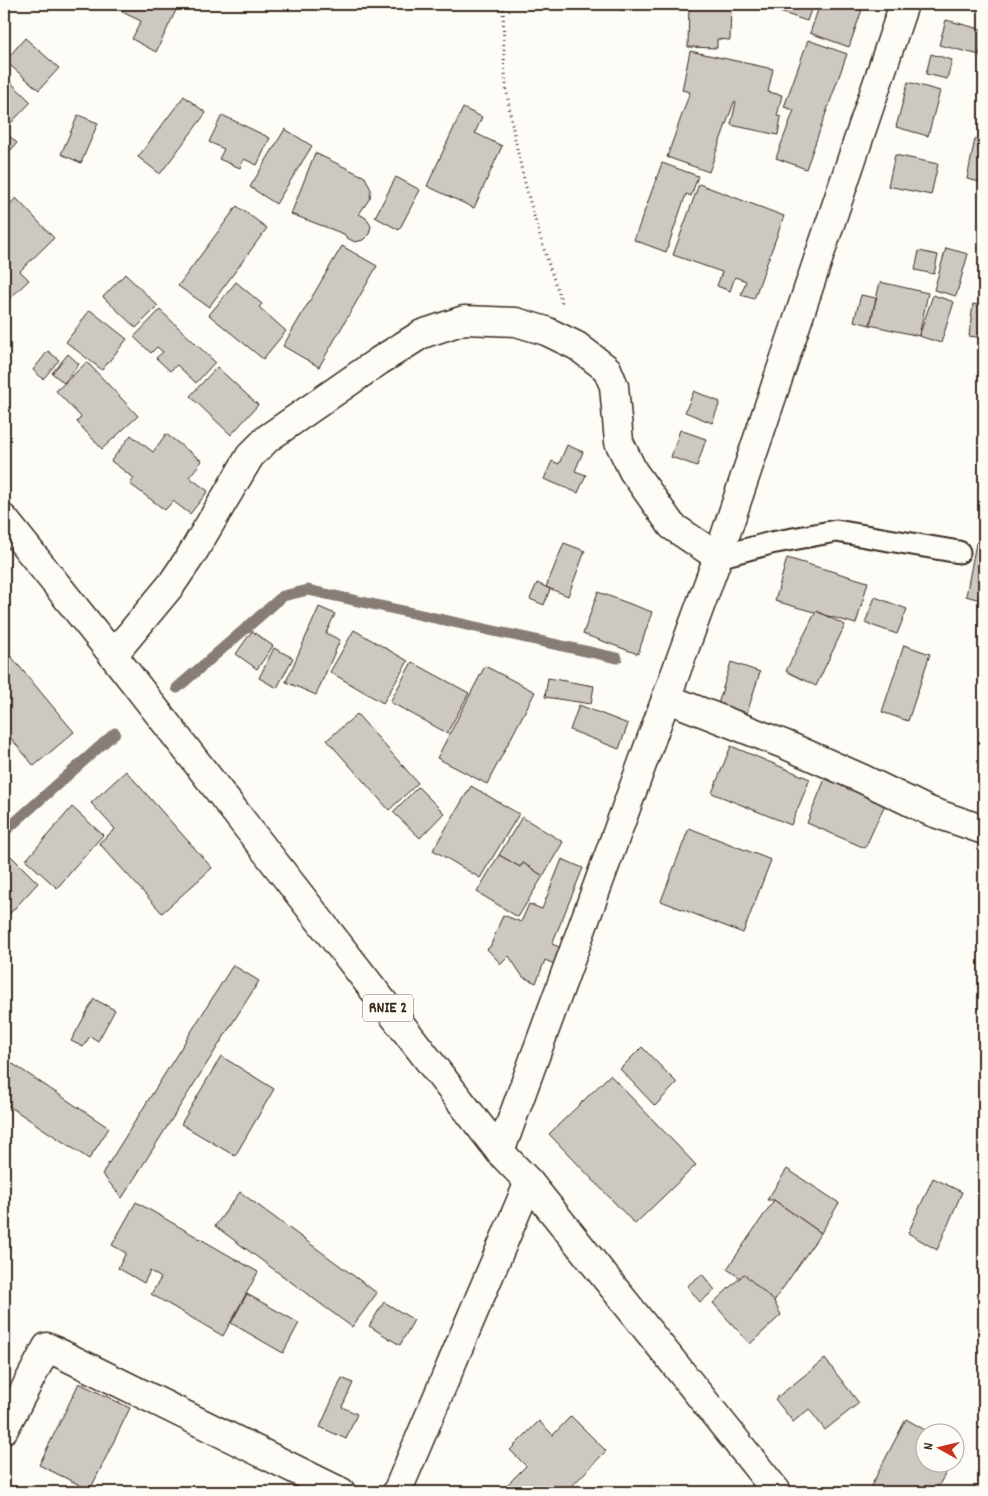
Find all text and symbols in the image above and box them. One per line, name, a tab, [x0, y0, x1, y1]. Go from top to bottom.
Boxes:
road number: RNIE 2	[363, 994, 413, 1021]
north arrow	[916, 1424, 966, 1474]
text: N	[919, 1442, 940, 1451]

